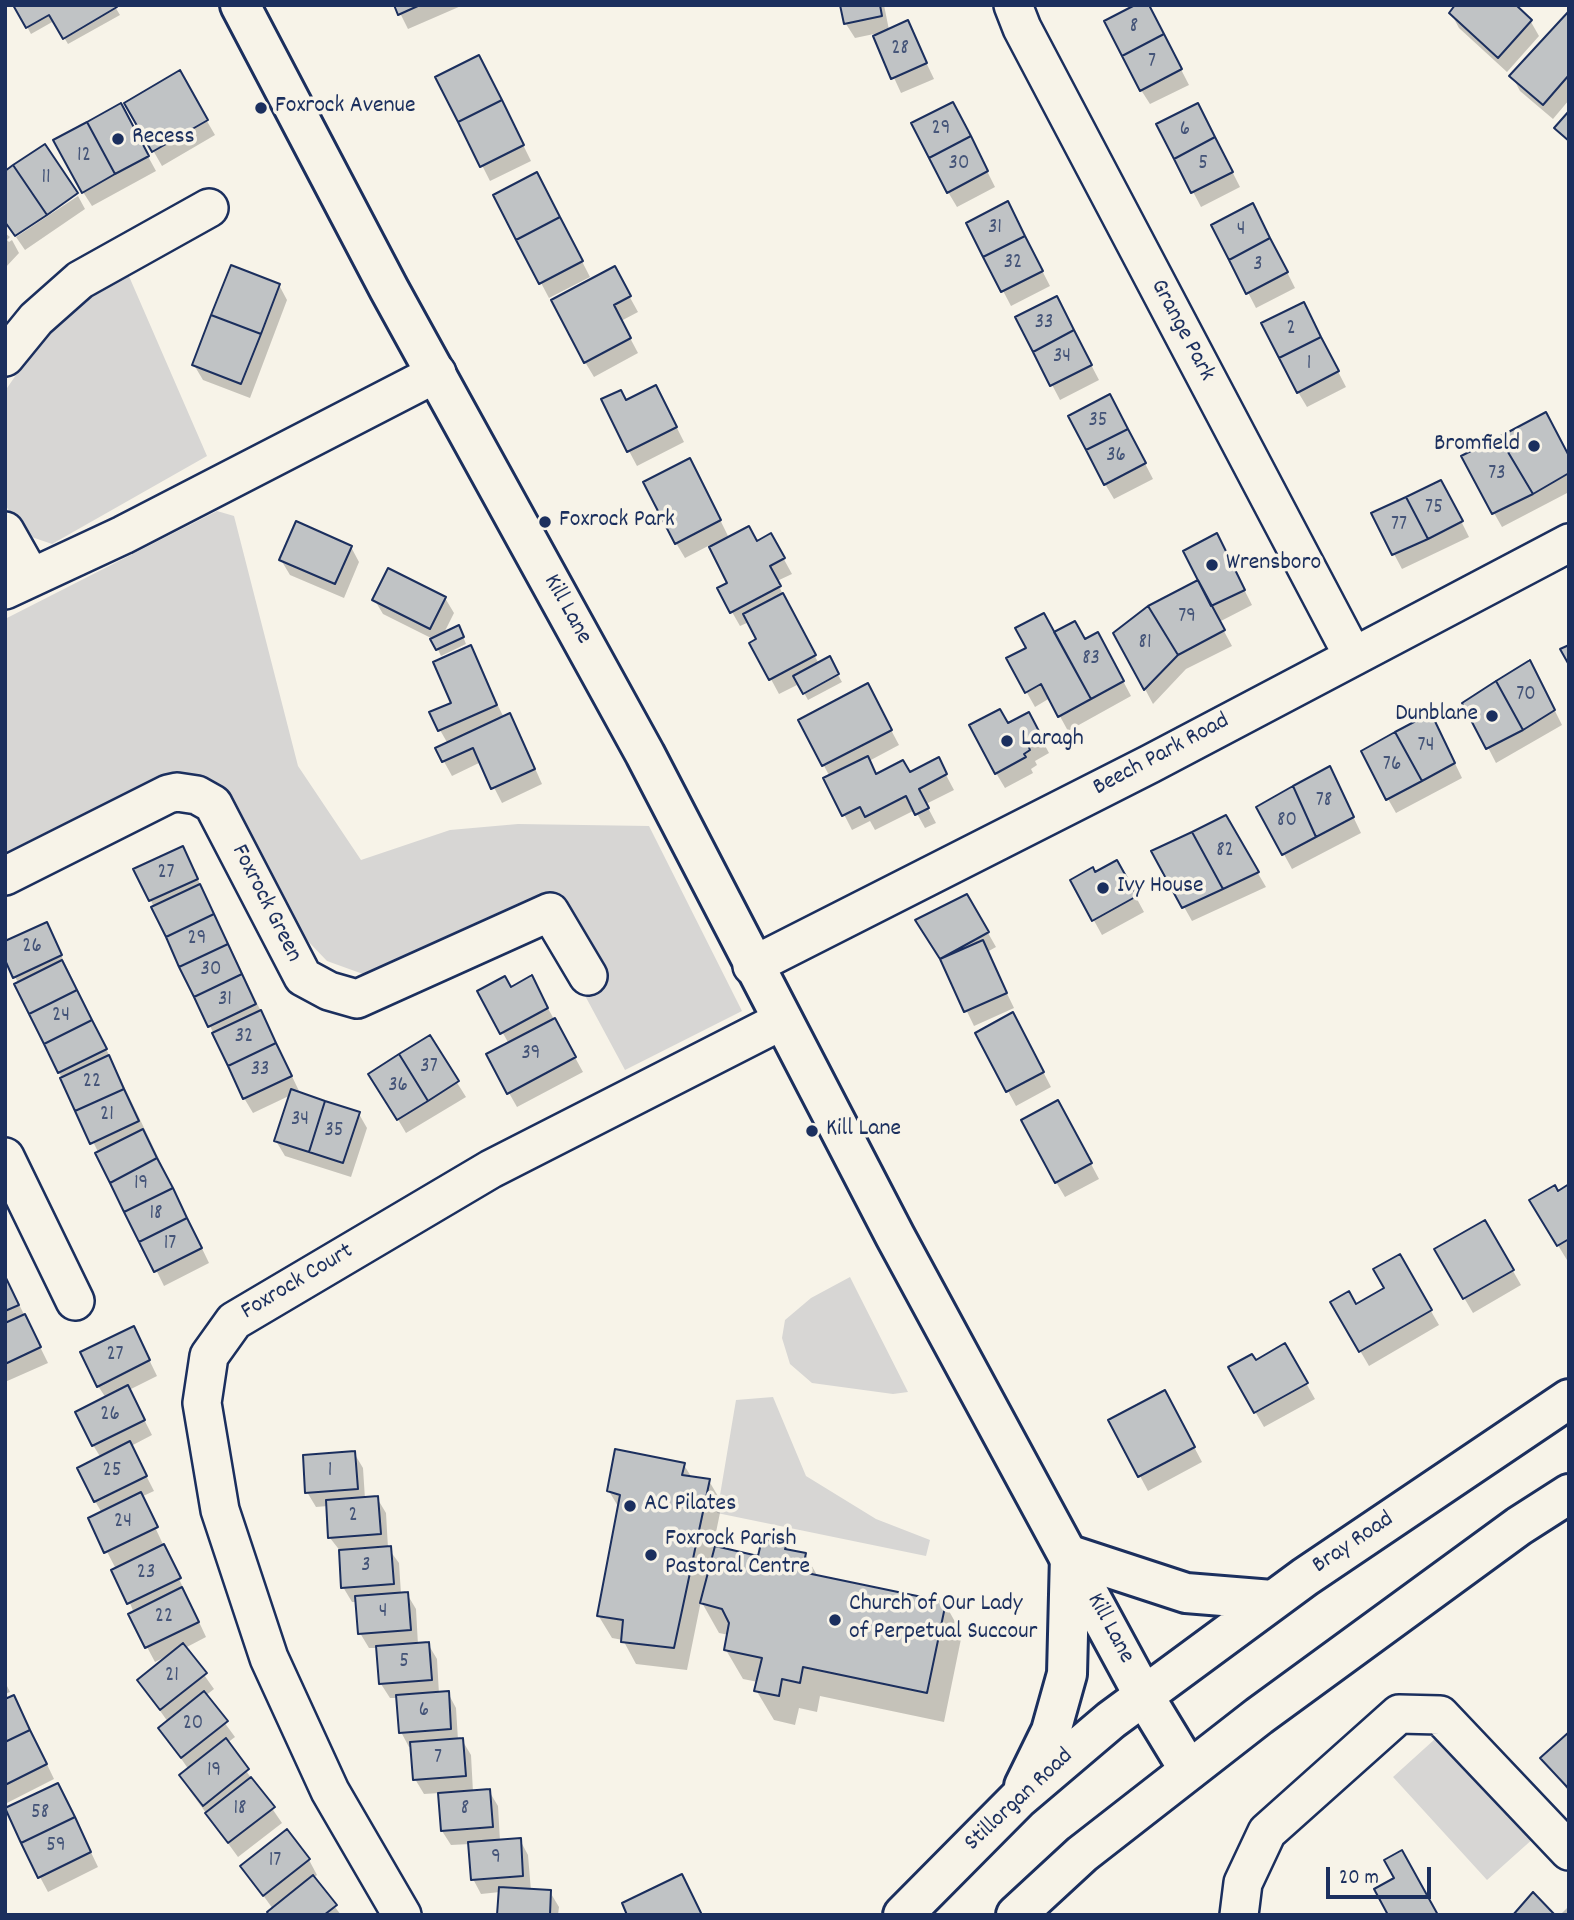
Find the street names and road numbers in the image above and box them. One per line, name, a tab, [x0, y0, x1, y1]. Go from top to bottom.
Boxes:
street label: Grange Park	[1142, 275, 1220, 387]
street label: Kill Lane	[535, 570, 597, 650]
street label: Beech Park Road	[1089, 708, 1235, 804]
street label: Foxrock Green	[223, 840, 307, 968]
street label: Foxrock Court	[237, 1238, 359, 1328]
street label: Bray Road	[1308, 1506, 1400, 1582]
street label: Kill Lane	[1079, 1589, 1139, 1669]
street label: Stillorgan Road	[960, 1743, 1080, 1859]

